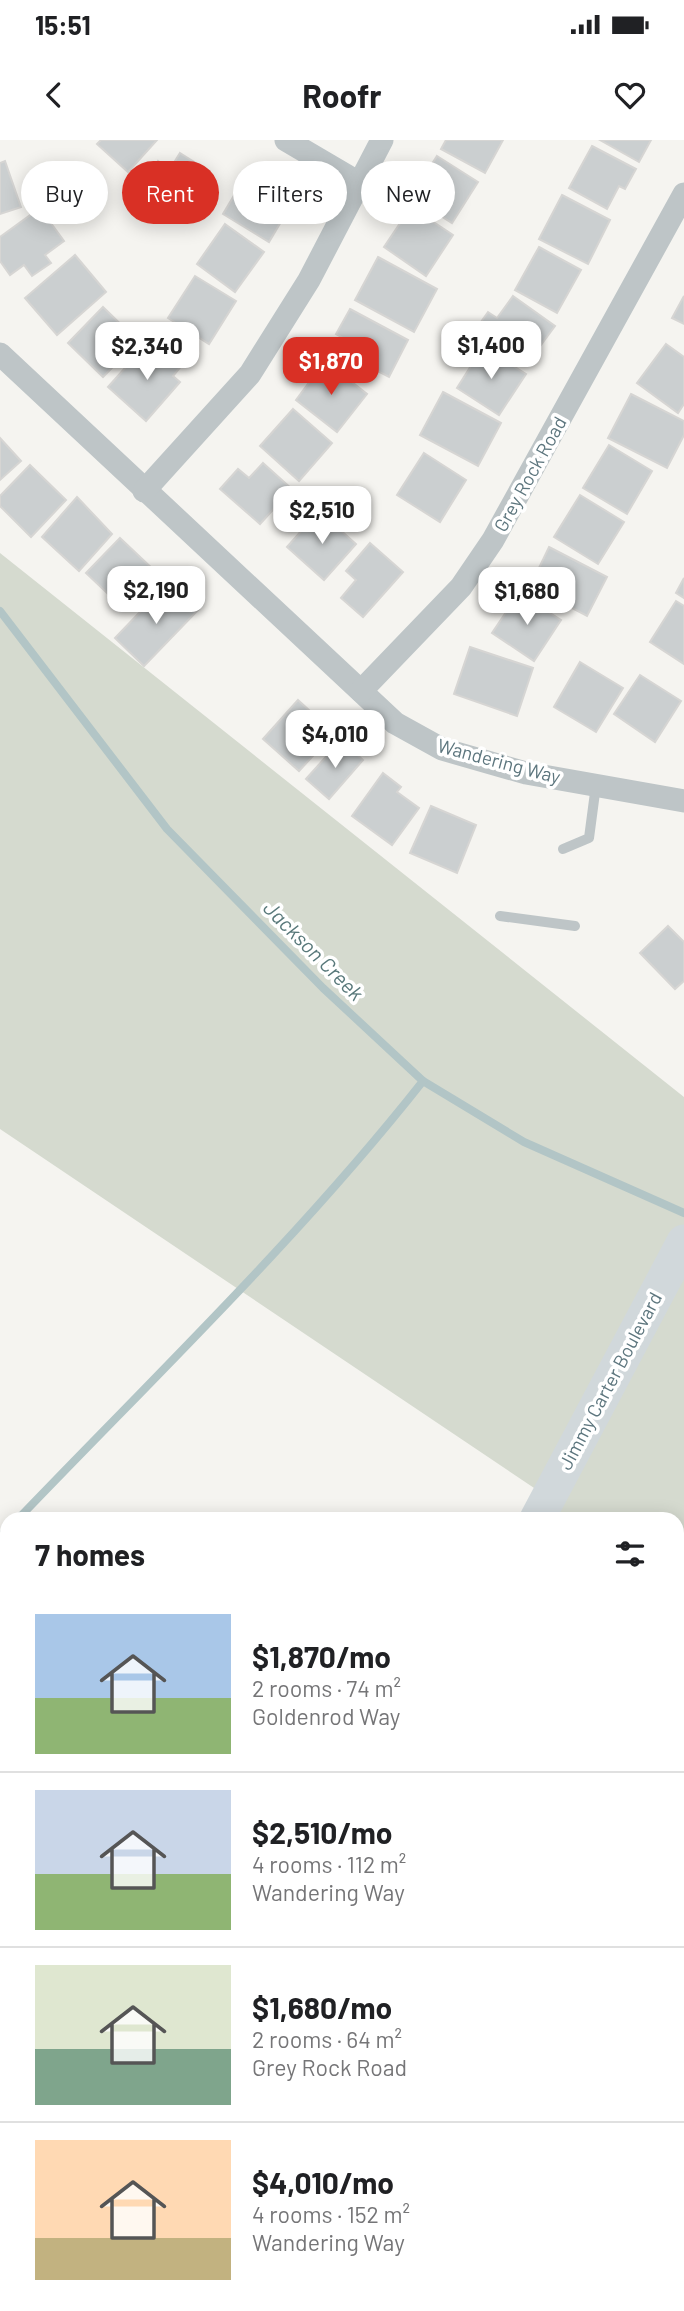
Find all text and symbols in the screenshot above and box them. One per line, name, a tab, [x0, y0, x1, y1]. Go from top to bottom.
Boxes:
text: 15:51	[35, 9, 91, 40]
icon: back	[35, 76, 73, 114]
text: Roofr	[302, 76, 382, 114]
icon: heart	[611, 76, 649, 114]
chip: Buy	[21, 161, 108, 224]
chip: Rent	[122, 161, 219, 224]
chip: Filters	[233, 161, 347, 224]
chip: New	[361, 161, 455, 224]
pin: $2,340	[90, 322, 204, 382]
pin: $1,400	[434, 322, 548, 381]
text: $1,400	[457, 330, 525, 358]
text: $2,340	[111, 331, 183, 359]
pin: $1,870	[274, 338, 388, 397]
text: $1,870	[299, 346, 363, 374]
street label: Grey Rock Road	[488, 412, 571, 535]
pin: $2,510	[265, 486, 379, 546]
text: $2,510	[289, 495, 355, 523]
pin: $2,190	[99, 566, 213, 626]
pin: $1,680	[470, 568, 584, 627]
text: $2,190	[123, 575, 189, 603]
text: $1,680	[494, 576, 560, 604]
pin: $4,010	[278, 710, 392, 770]
text: $4,010	[302, 719, 368, 747]
street label: Wandering Way	[435, 733, 563, 788]
water label: Jackson Creek	[259, 895, 370, 1006]
street label: Jimmy Carter Boulevard	[553, 1288, 666, 1473]
icon: filters	[611, 1535, 649, 1573]
text: 7 homes	[35, 1536, 145, 1572]
text: $1,870/mo	[252, 1638, 391, 1674]
icon: home	[91, 1642, 175, 1726]
text: 2 rooms · 74 m²	[252, 1674, 401, 1702]
text: Goldenrod Way	[252, 1702, 400, 1730]
text: $2,510/mo	[252, 1814, 392, 1850]
icon: home	[91, 1818, 175, 1902]
text: 4 rooms · 112 m²	[252, 1850, 406, 1878]
text: Wandering Way	[252, 1878, 405, 1906]
text: $1,680/mo	[252, 1989, 392, 2025]
icon: home	[91, 1993, 175, 2077]
text: 2 rooms · 64 m²	[252, 2025, 402, 2053]
text: Grey Rock Road	[252, 2053, 407, 2081]
text: $4,010/mo	[252, 2164, 394, 2200]
icon: home	[91, 2168, 175, 2252]
text: 4 rooms · 152 m²	[252, 2200, 410, 2228]
text: Wandering Way	[252, 2228, 405, 2256]

